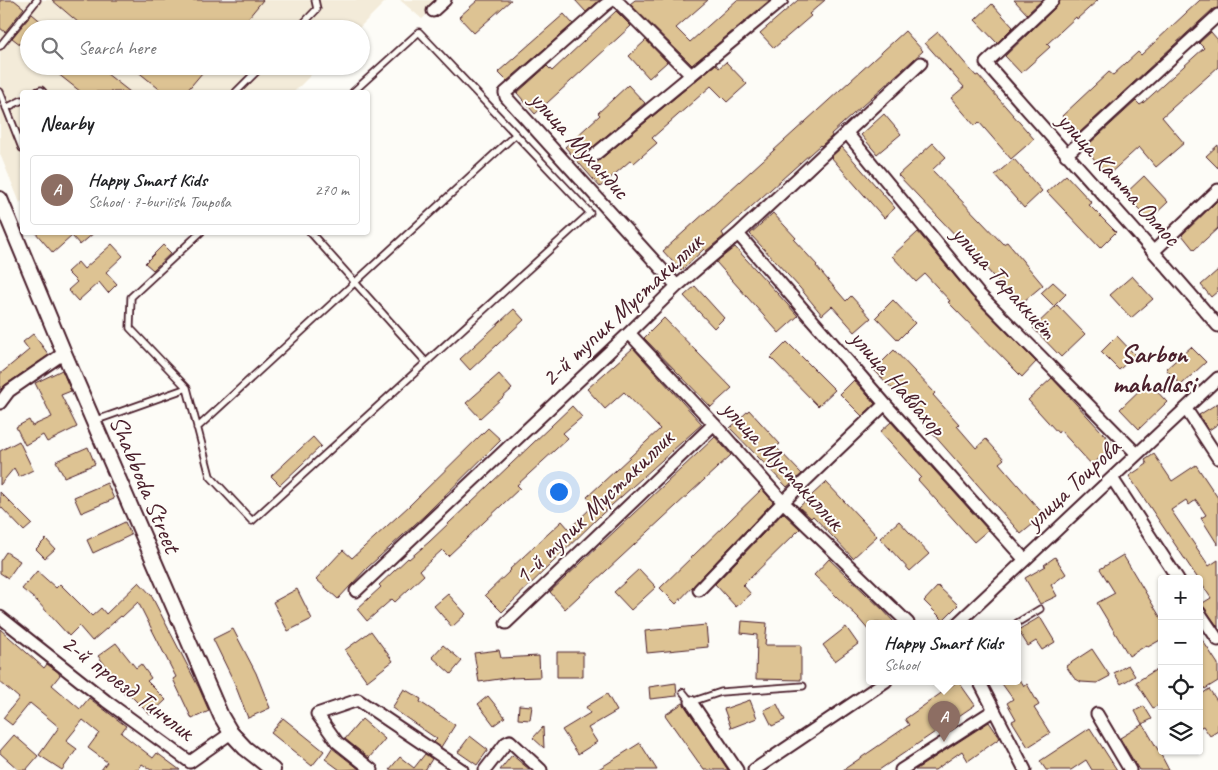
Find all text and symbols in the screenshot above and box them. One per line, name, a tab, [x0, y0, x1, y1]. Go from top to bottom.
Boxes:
search box	[20, 20, 370, 75]
icon: search	[38, 34, 66, 62]
text: Search here	[78, 36, 155, 60]
street label: улица Мухандис	[521, 82, 638, 207]
street label: улица Катта Олмос	[1049, 104, 1188, 254]
text: Nearby	[40, 110, 93, 136]
text: Happy Smart Kids	[88, 168, 207, 192]
text: A	[53, 180, 61, 200]
text: 270 m	[315, 180, 349, 200]
text: School · 7-burilish Тоирова	[88, 192, 231, 212]
street label: улица Тараккиёт	[943, 217, 1065, 347]
street label: 2-й тупик Мустакиллик	[534, 225, 711, 394]
street label: улица Навбахор	[842, 321, 954, 444]
district label: Sarbon mahallasi	[1112, 337, 1200, 400]
street label: улица Мустакиллик	[713, 392, 853, 538]
street label: Shabboda Street	[102, 411, 189, 560]
street label: 1-й тупик Мустакиллик	[507, 421, 682, 592]
street label: улица Тоирова	[1017, 430, 1129, 538]
your location	[546, 479, 572, 505]
map controls	[1158, 575, 1203, 755]
button: +	[1158, 575, 1203, 620]
popup	[866, 620, 1021, 685]
button: −	[1158, 620, 1203, 665]
street label: 2-й проезд Тинчлик	[55, 627, 202, 748]
text: Happy Smart Kids	[884, 631, 1003, 655]
text: School	[884, 655, 919, 675]
button: locate	[1158, 665, 1203, 710]
pin: A	[928, 701, 960, 742]
button: layers	[1158, 710, 1203, 755]

